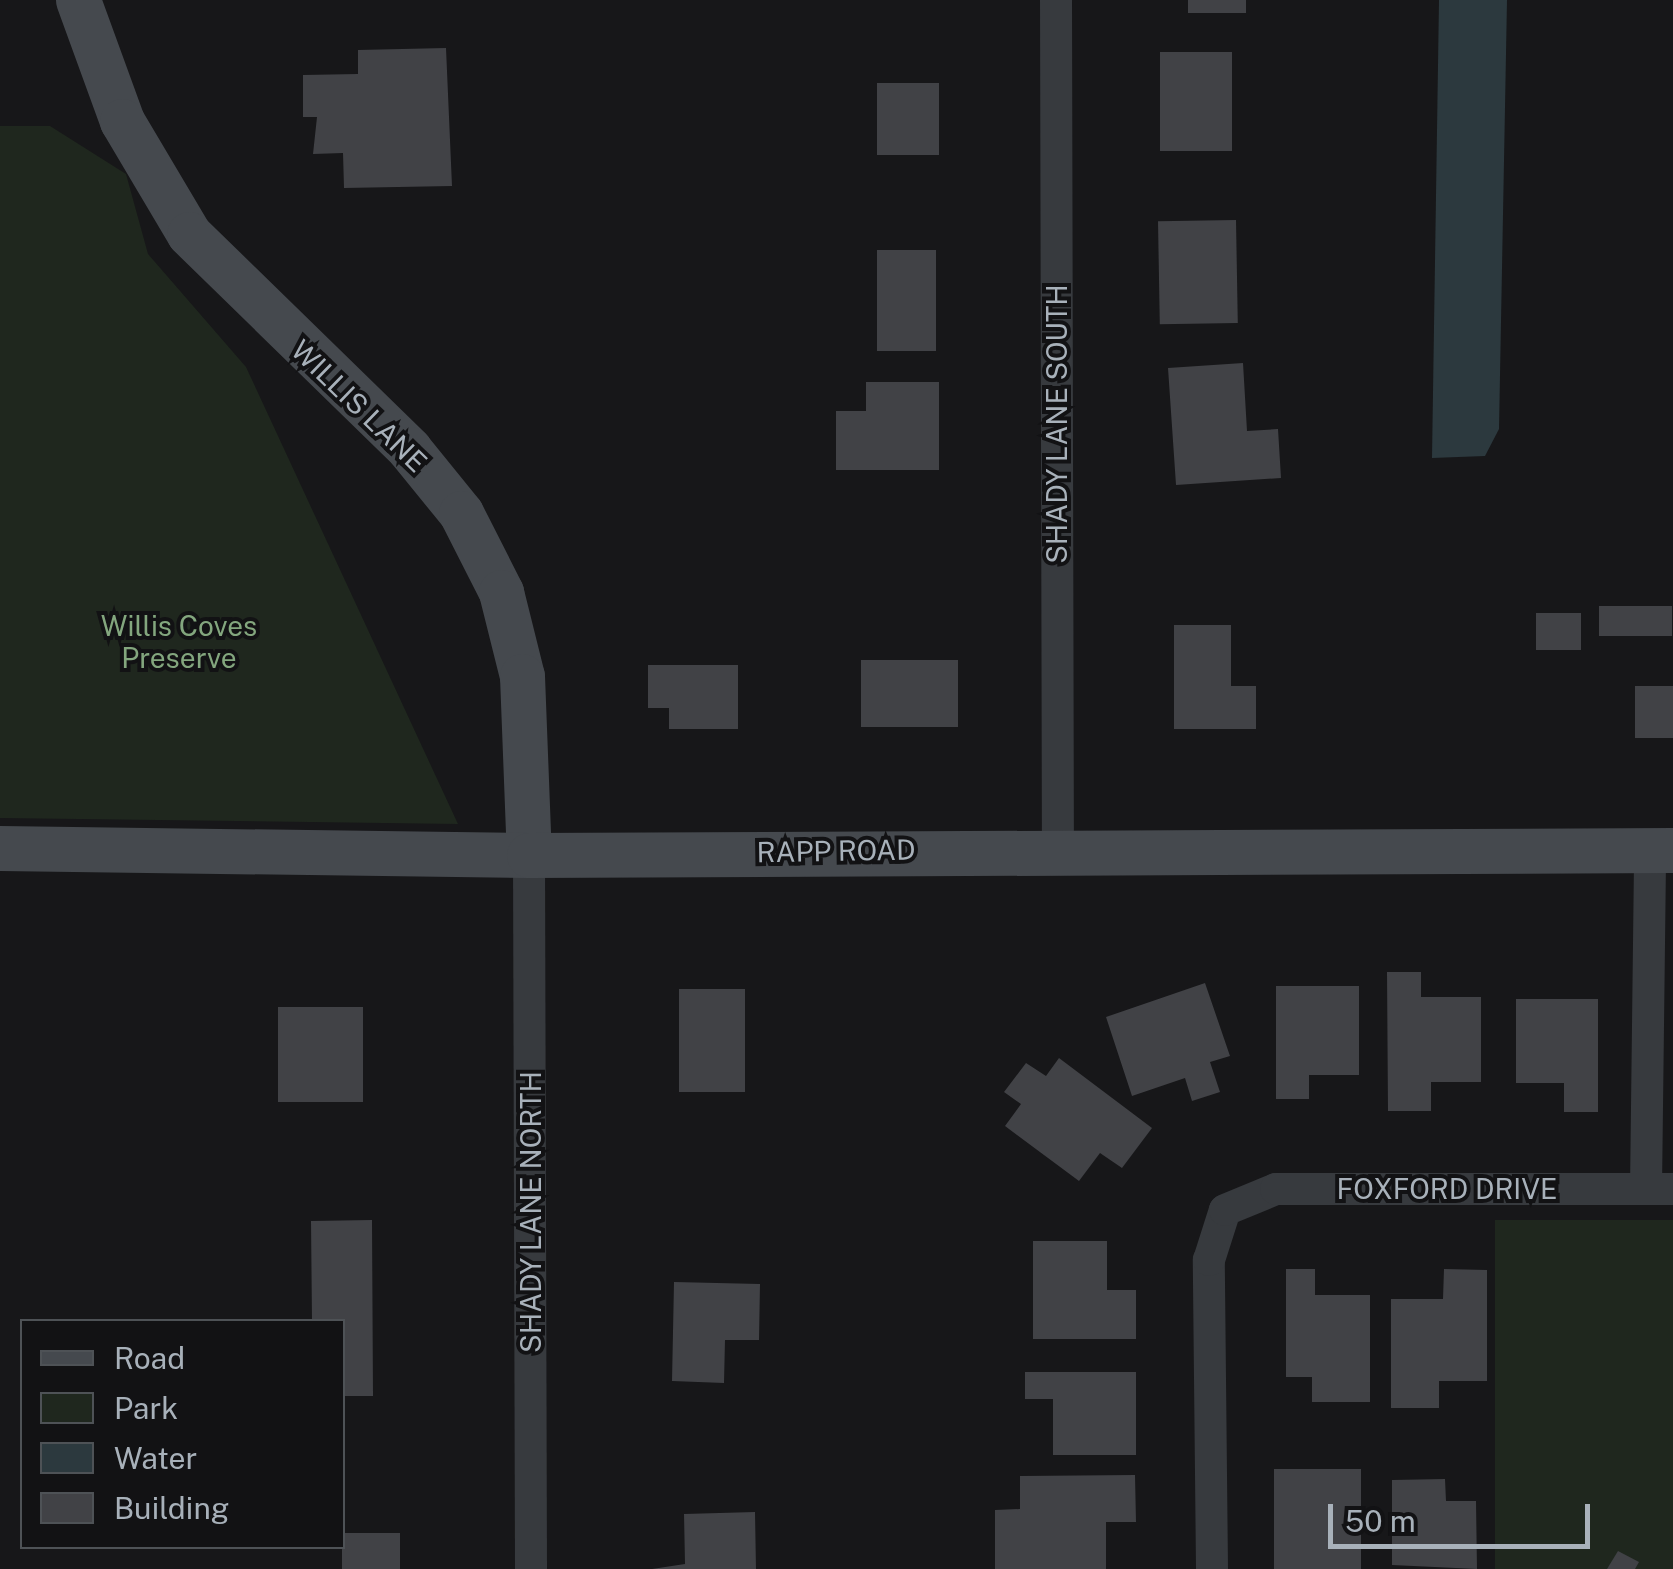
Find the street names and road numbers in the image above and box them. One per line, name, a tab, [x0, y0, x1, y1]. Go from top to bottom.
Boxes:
street label: SHADY LANE SOUTH	[1040, 284, 1074, 564]
street label: WILLIS LANE	[284, 333, 434, 479]
street label: RAPP ROAD	[756, 833, 916, 869]
street label: SHADY LANE NORTH	[514, 1071, 548, 1353]
street label: FOXFORD DRIVE	[1337, 1172, 1557, 1206]

